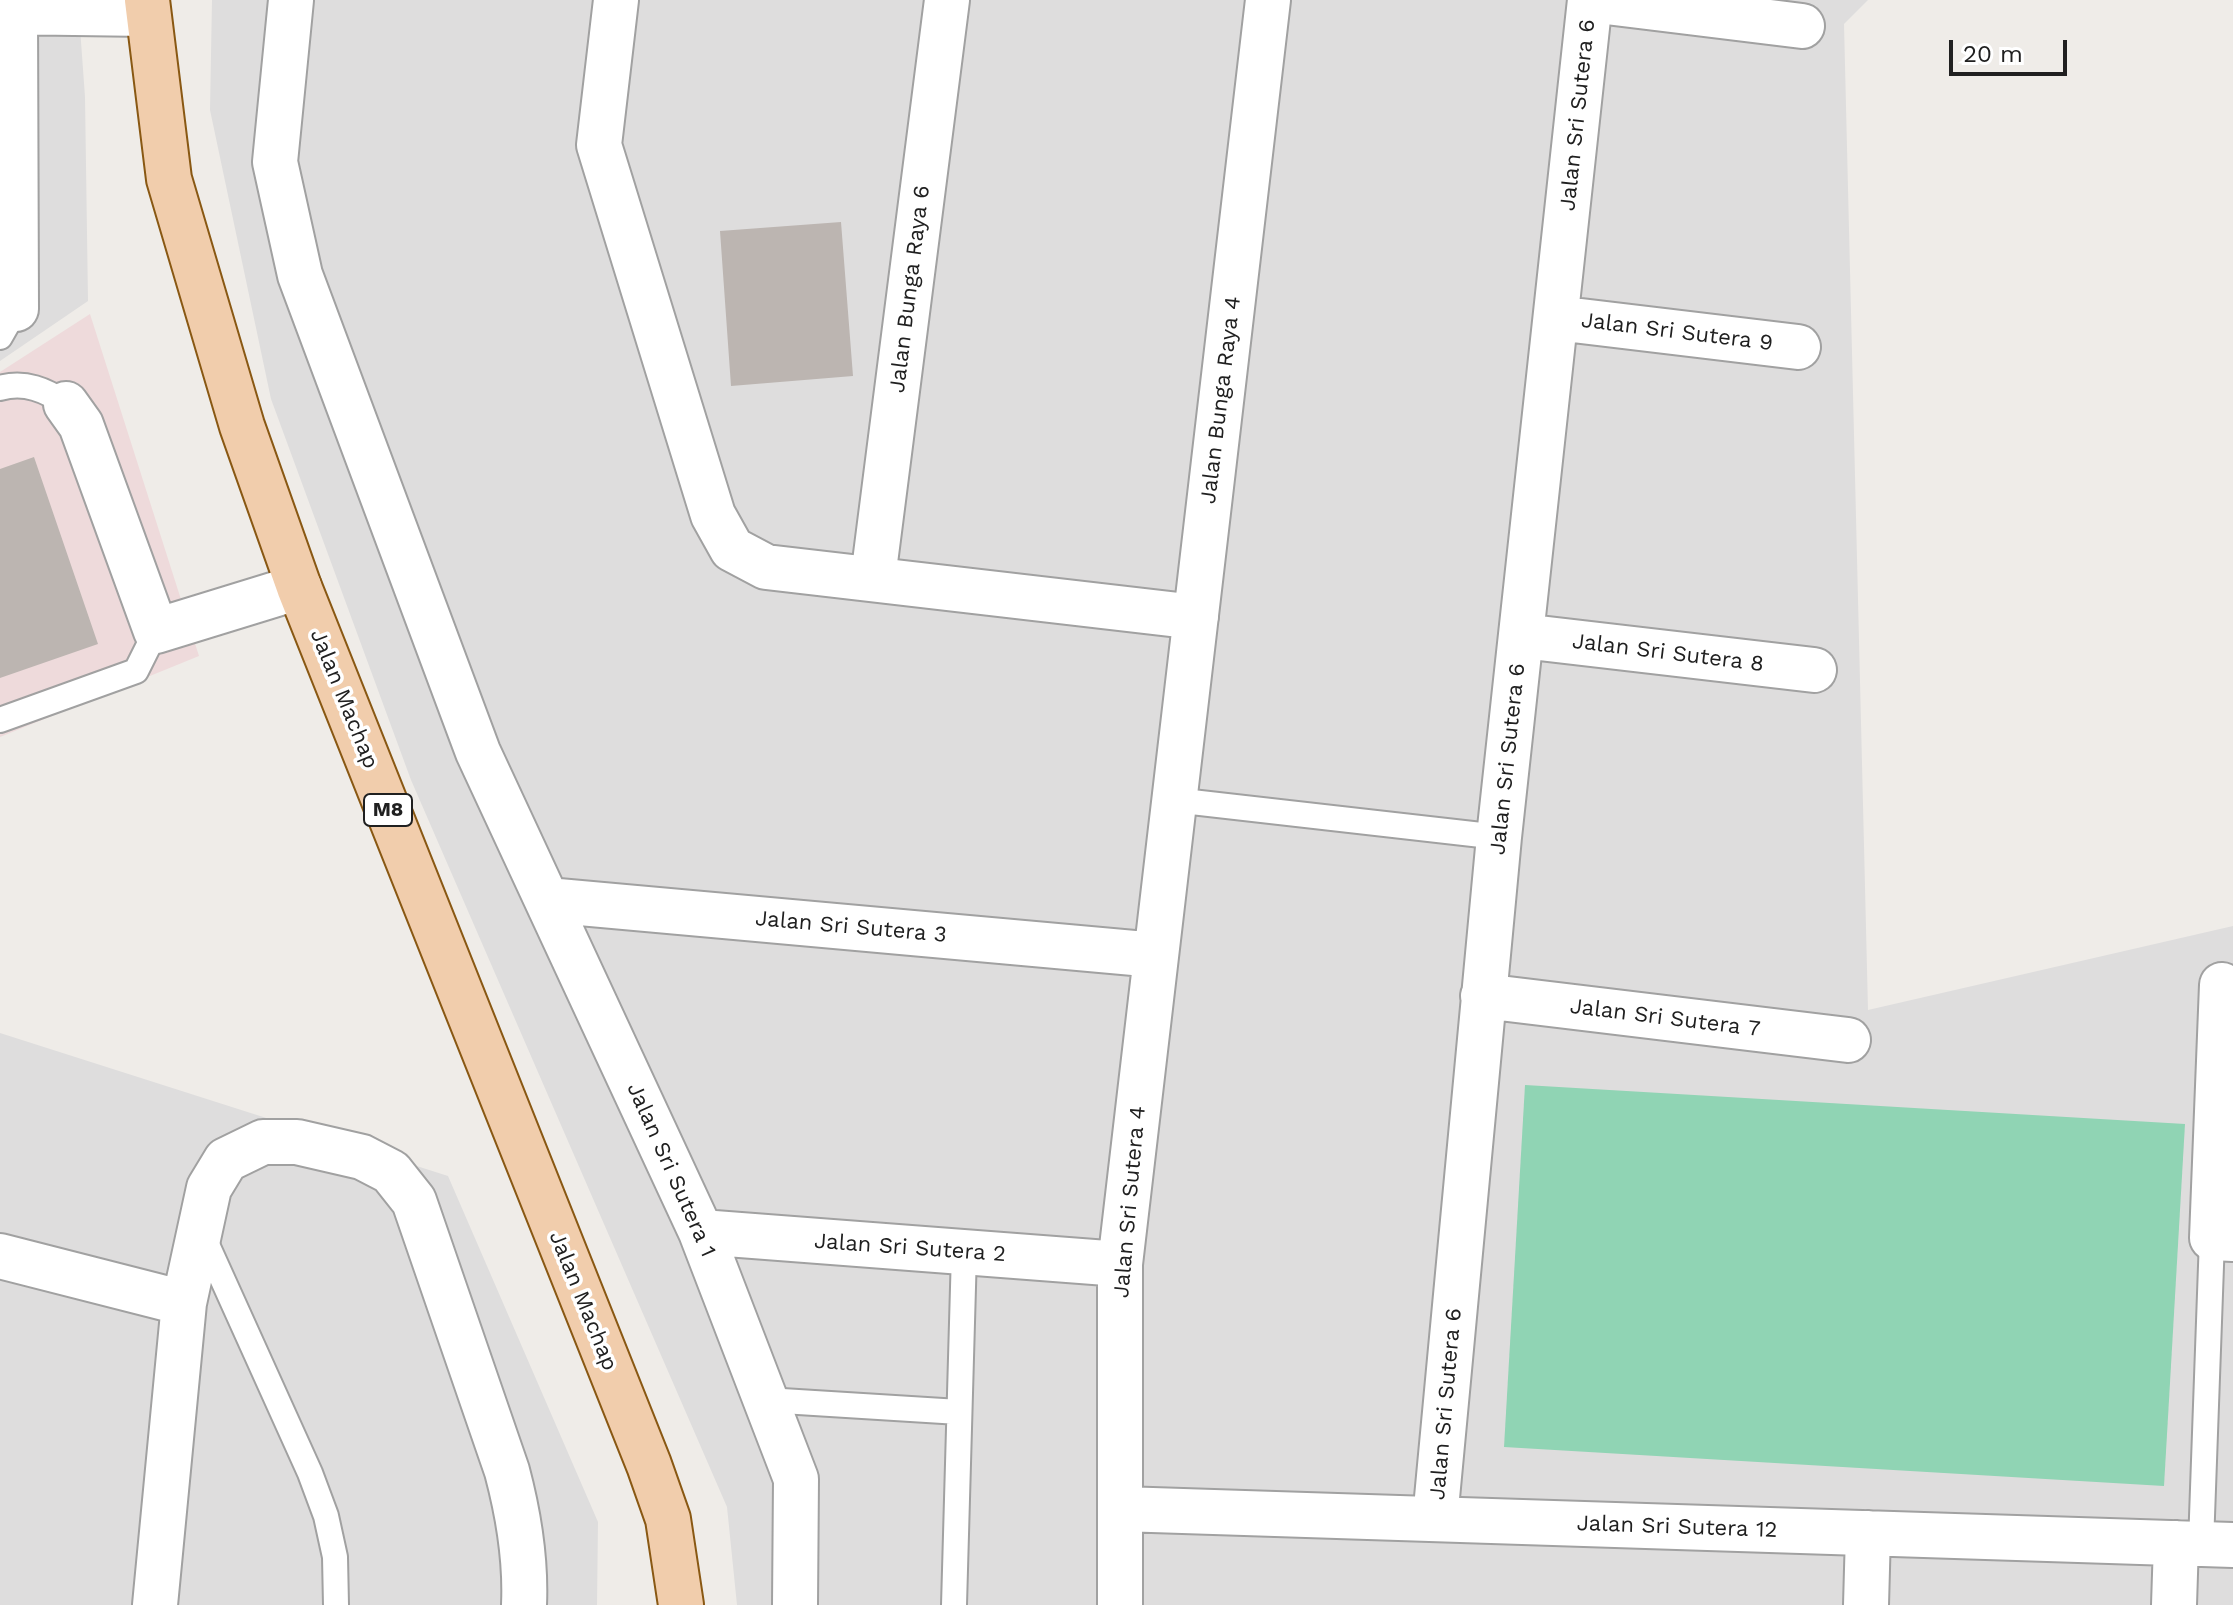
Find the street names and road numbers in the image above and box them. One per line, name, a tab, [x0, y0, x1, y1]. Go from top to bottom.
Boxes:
street label: Jalan Sri Sutera 6	[1555, 18, 1601, 212]
street label: Jalan Bunga Raya 6	[884, 184, 936, 394]
street label: Jalan Bunga Raya 4	[1195, 295, 1247, 505]
street label: Jalan Sri Sutera 9	[1580, 307, 1774, 357]
street label: Jalan Machap	[304, 625, 384, 773]
street label: Jalan Sri Sutera 8	[1571, 628, 1765, 678]
street label: Jalan Sri Sutera 6	[1485, 662, 1531, 856]
road number: M8	[364, 794, 412, 826]
street label: Jalan Sri Sutera 3	[754, 905, 948, 949]
street label: Jalan Sri Sutera 7	[1568, 993, 1762, 1043]
street label: Jalan Sri Sutera 1	[621, 1079, 721, 1261]
street label: Jalan Sri Sutera 4	[1108, 1105, 1152, 1299]
street label: Jalan Machap	[543, 1227, 623, 1375]
street label: Jalan Sri Sutera 2	[813, 1228, 1007, 1268]
street label: Jalan Sri Sutera 6	[1424, 1307, 1468, 1501]
street label: Jalan Sri Sutera 12	[1576, 1510, 1778, 1544]

